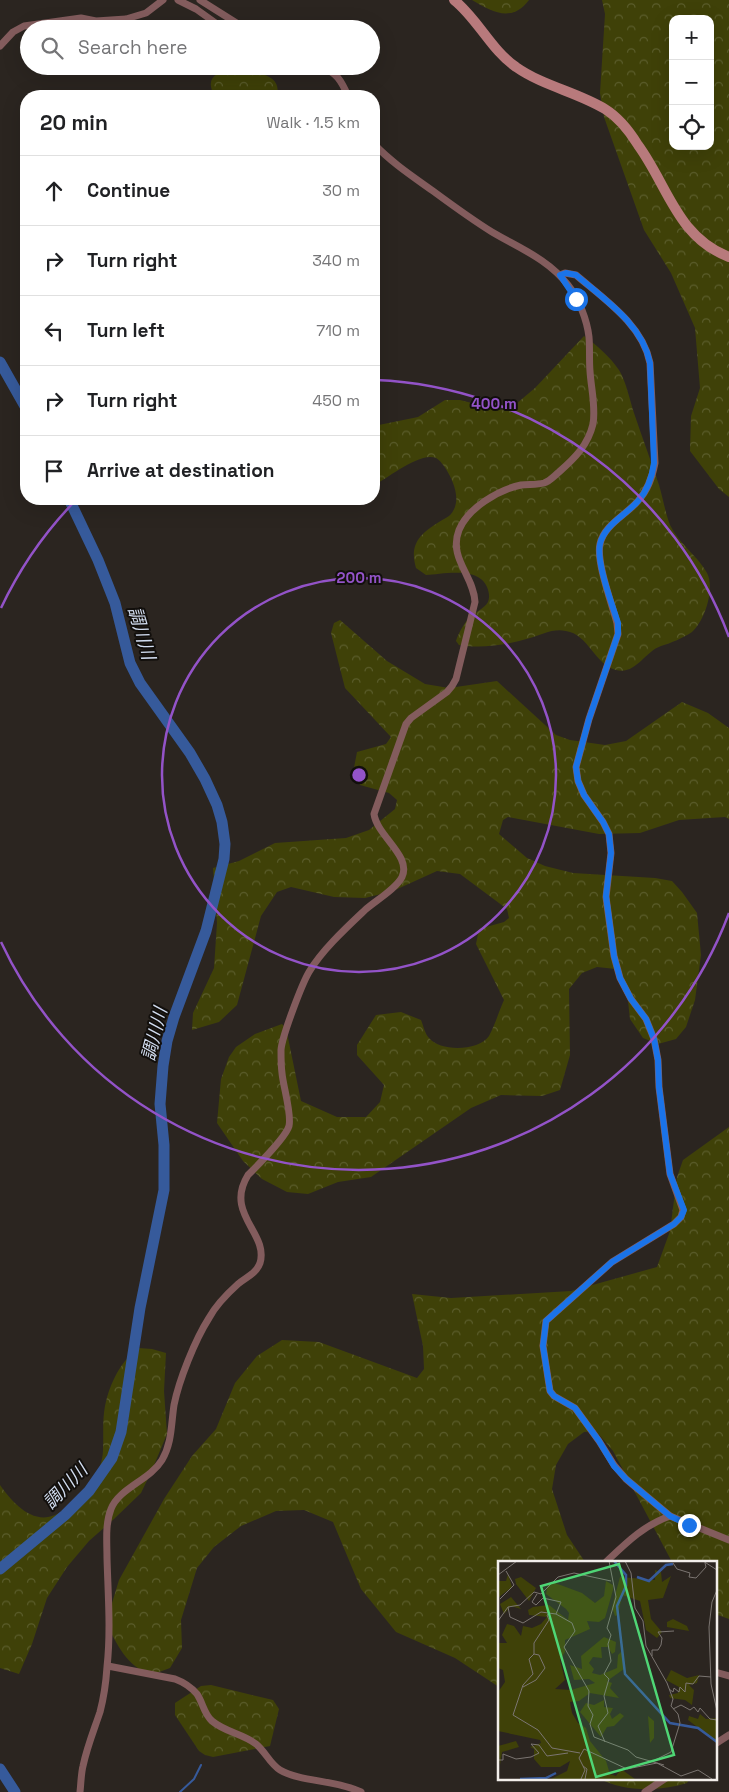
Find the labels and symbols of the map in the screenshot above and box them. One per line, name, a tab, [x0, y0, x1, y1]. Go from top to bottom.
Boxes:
route start	[565, 288, 588, 311]
text: 400 m	[471, 394, 517, 413]
text: 200 m	[337, 568, 381, 587]
water label: 調川川	[124, 604, 161, 664]
centre of rings	[350, 766, 368, 784]
water label: 調川川	[136, 1003, 172, 1063]
water label: 調川川	[38, 1457, 93, 1513]
route end	[678, 1514, 701, 1537]
inset map	[498, 1561, 716, 1780]

